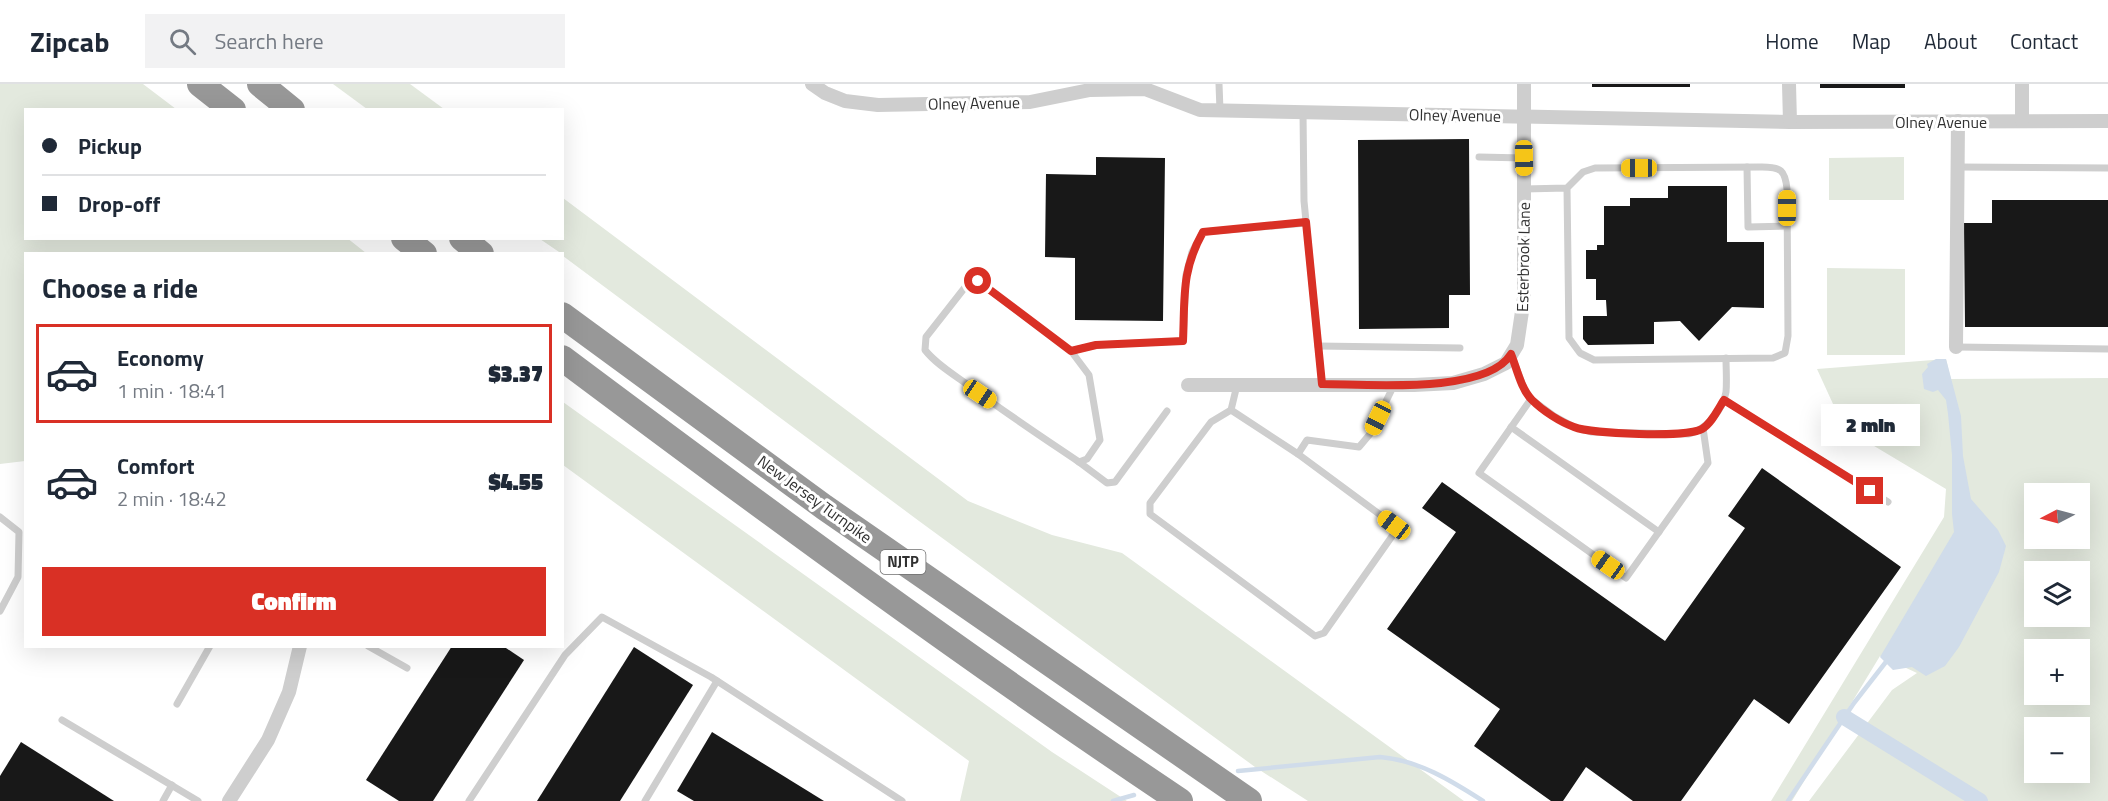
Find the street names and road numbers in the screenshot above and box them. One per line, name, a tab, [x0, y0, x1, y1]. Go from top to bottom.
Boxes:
street label: Olney Avenue	[928, 90, 1020, 116]
street label: Olney Avenue	[1409, 102, 1501, 128]
street label: Olney Avenue	[1895, 110, 1987, 134]
street label: Esterbrook Lane	[1510, 202, 1536, 312]
street label: New Jersey Turnpike	[753, 449, 877, 549]
road number: NJTP	[880, 550, 926, 574]

